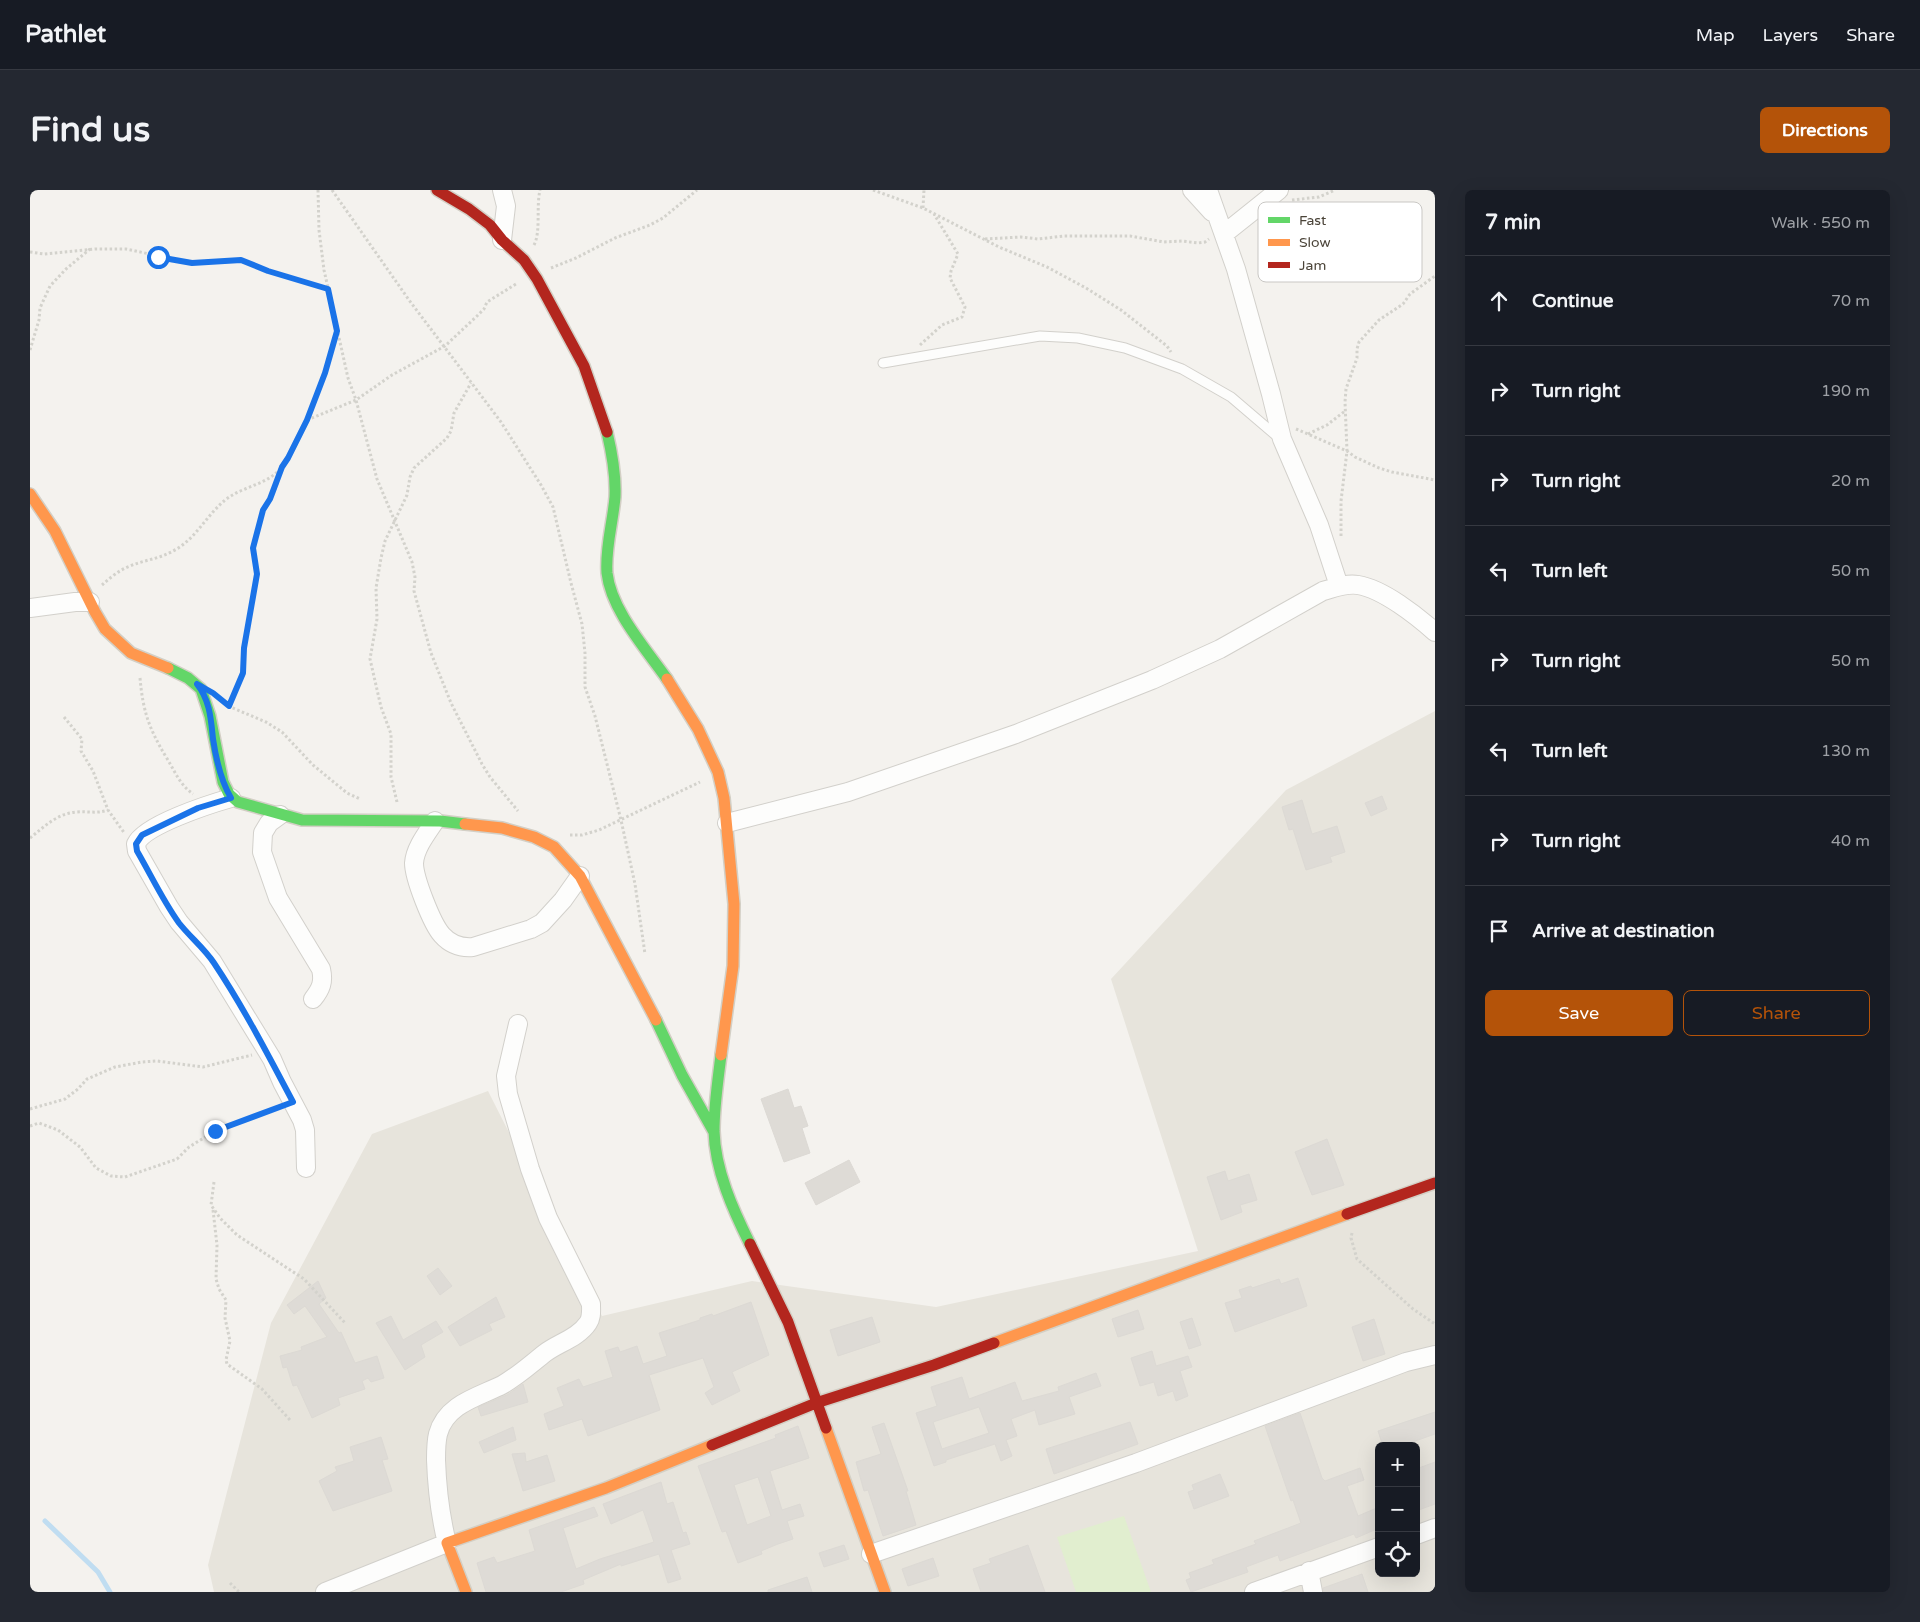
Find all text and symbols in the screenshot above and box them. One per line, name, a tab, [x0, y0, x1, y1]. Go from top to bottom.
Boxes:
text: Pathlet	[25, 20, 106, 49]
text: Map	[1696, 24, 1735, 46]
text: Layers	[1763, 24, 1818, 46]
text: Share	[1846, 24, 1895, 46]
button: Directions	[1760, 107, 1890, 153]
text: Find us	[30, 109, 150, 151]
legend	[1258, 202, 1422, 282]
text: 7 min	[1485, 210, 1541, 235]
text: Fast	[1299, 212, 1327, 229]
text: Walk · 550 m	[1771, 213, 1870, 233]
text: Slow	[1299, 234, 1331, 251]
route start	[147, 246, 170, 269]
text: Jam	[1299, 257, 1326, 274]
icon: ahead	[1485, 287, 1513, 315]
text: Continue	[1532, 290, 1614, 312]
text: 70 m	[1831, 291, 1870, 311]
icon: right	[1485, 377, 1513, 405]
text: Turn right	[1532, 380, 1620, 402]
text: 190 m	[1821, 381, 1870, 401]
icon: right	[1485, 467, 1513, 495]
text: Turn right	[1532, 470, 1620, 492]
text: 20 m	[1831, 471, 1870, 491]
icon: left	[1485, 557, 1513, 585]
text: Turn left	[1532, 560, 1608, 582]
text: 50 m	[1831, 561, 1870, 581]
icon: right	[1485, 647, 1513, 675]
text: Turn right	[1532, 650, 1620, 672]
text: 50 m	[1831, 651, 1870, 671]
icon: left	[1485, 737, 1513, 765]
text: Turn left	[1532, 740, 1608, 762]
text: 130 m	[1821, 741, 1870, 761]
icon: right	[1485, 827, 1513, 855]
text: Turn right	[1532, 830, 1620, 852]
text: 40 m	[1831, 831, 1870, 851]
icon: arrive	[1485, 917, 1513, 945]
text: Arrive at destination	[1532, 920, 1715, 942]
button: Save	[1485, 990, 1673, 1036]
button: Share	[1683, 990, 1870, 1036]
route end	[204, 1120, 227, 1143]
map controls	[1375, 1442, 1420, 1577]
button: +	[1375, 1442, 1420, 1487]
button: −	[1375, 1487, 1420, 1532]
button: locate	[1375, 1532, 1420, 1577]

